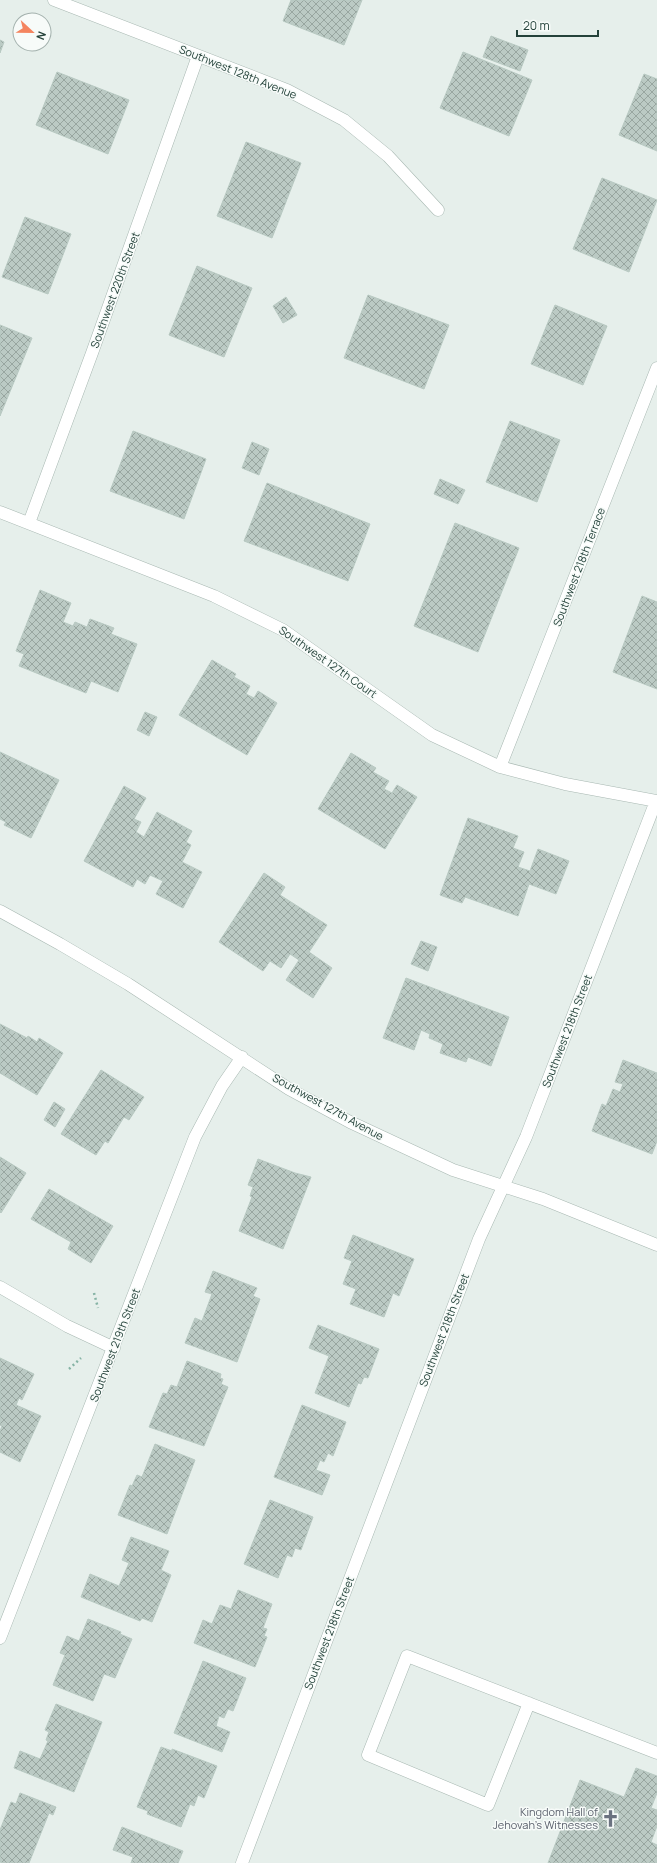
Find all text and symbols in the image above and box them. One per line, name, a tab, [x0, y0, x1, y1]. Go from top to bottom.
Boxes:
north arrow	[12, 12, 52, 52]
scale bar	[517, 12, 598, 38]
text: 20 m	[523, 17, 550, 34]
text: N	[33, 29, 50, 42]
street label: Southwest 128th Avenue	[177, 41, 300, 102]
street label: Southwest 220th Street	[87, 230, 143, 350]
street label: Southwest 218th Terrace	[549, 505, 608, 628]
street label: Southwest 127th Court	[276, 622, 380, 701]
street label: Southwest 218th Street	[538, 972, 595, 1090]
street label: Southwest 127th Avenue	[270, 1070, 387, 1144]
street label: Southwest 218th Street	[415, 1271, 472, 1389]
street label: Southwest 219th Street	[86, 1286, 143, 1404]
street label: Southwest 218th Street	[300, 1574, 357, 1692]
place label: Kingdom Hall of Jehovah's Witnesses	[493, 1804, 598, 1832]
church icon: Kingdom Hall of Jehovah's Witnesses	[601, 1808, 621, 1828]

